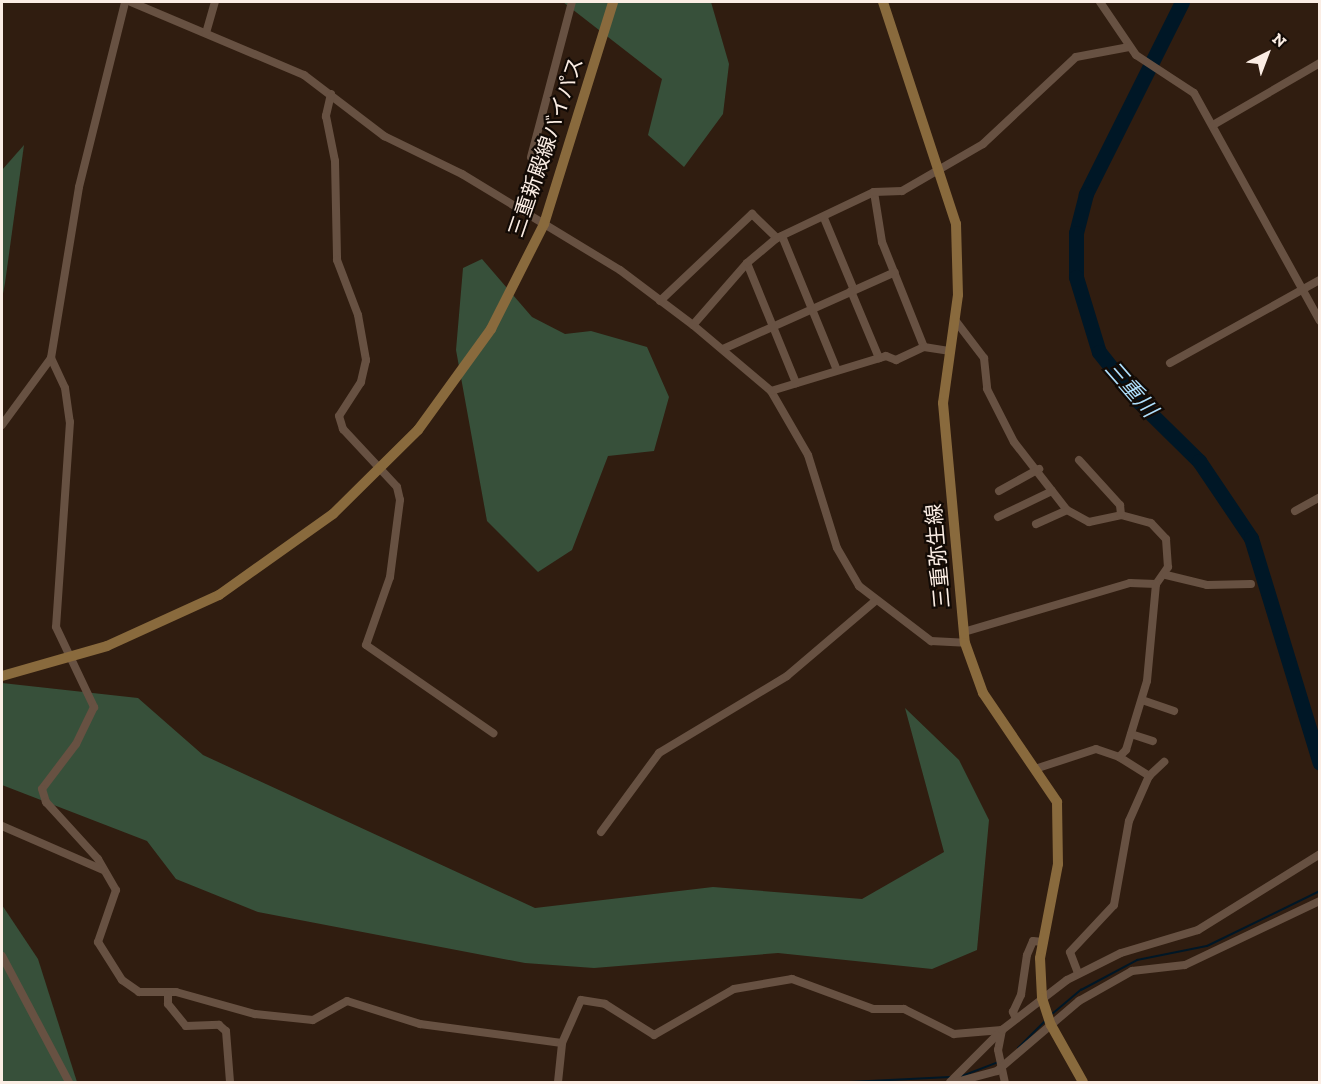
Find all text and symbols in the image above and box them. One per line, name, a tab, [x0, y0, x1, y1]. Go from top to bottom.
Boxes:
north arrow	[1237, 24, 1297, 84]
text: N	[1268, 29, 1290, 51]
street label: 三重新殿線バイパス	[503, 54, 589, 240]
water label: 三重川	[1099, 355, 1163, 423]
street label: 三重弥生線	[921, 503, 955, 609]

